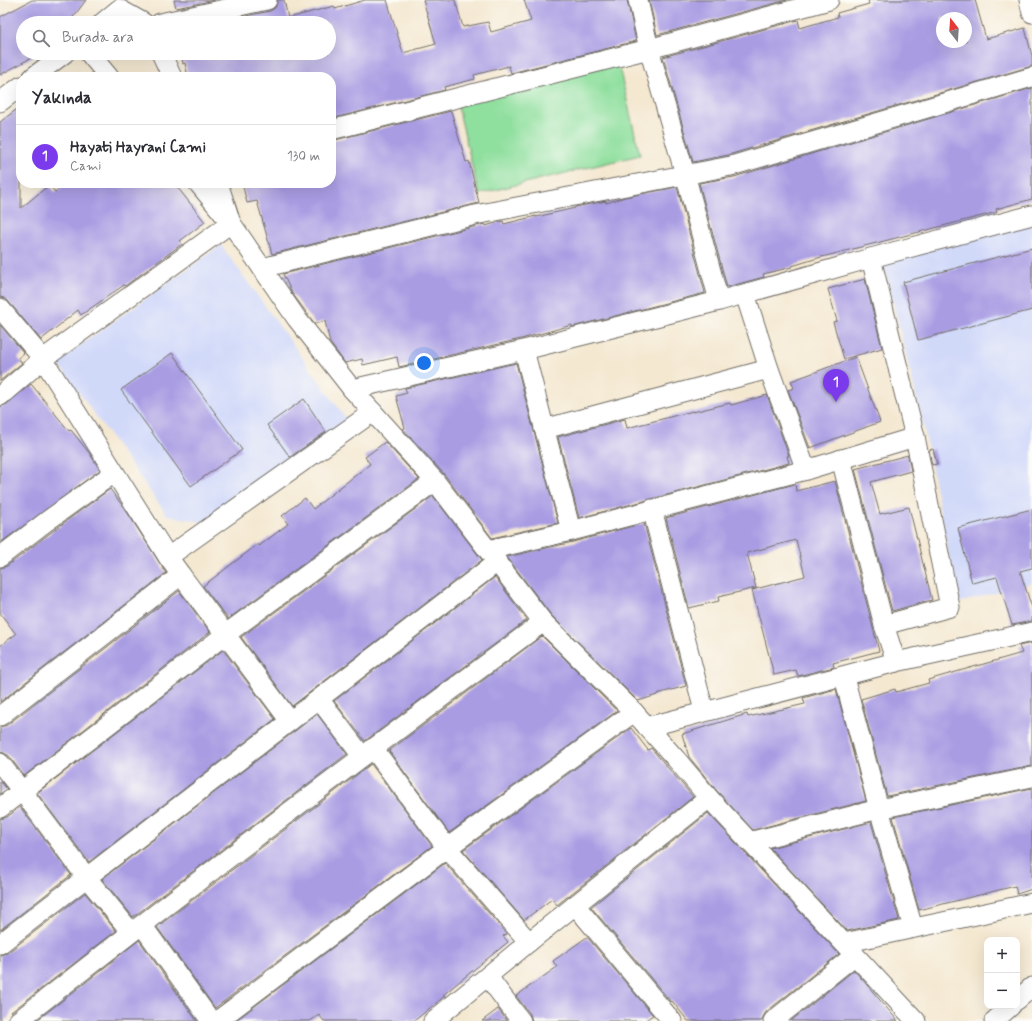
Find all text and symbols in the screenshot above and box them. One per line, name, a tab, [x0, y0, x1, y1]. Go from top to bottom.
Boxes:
north arrow	[936, 12, 972, 48]
search box	[16, 16, 336, 60]
icon: search	[30, 27, 52, 49]
text: Burada ara	[62, 28, 134, 48]
text: Yakında	[32, 87, 92, 109]
text: Hayati Hayrani Cami	[70, 138, 206, 158]
text: 1	[42, 148, 48, 165]
text: 130 m	[287, 148, 320, 165]
text: Cami	[70, 158, 101, 175]
your location	[414, 353, 434, 373]
pin: 1	[823, 369, 849, 402]
map controls	[984, 937, 1020, 1009]
button: +	[984, 937, 1020, 973]
button: −	[984, 973, 1020, 1009]

